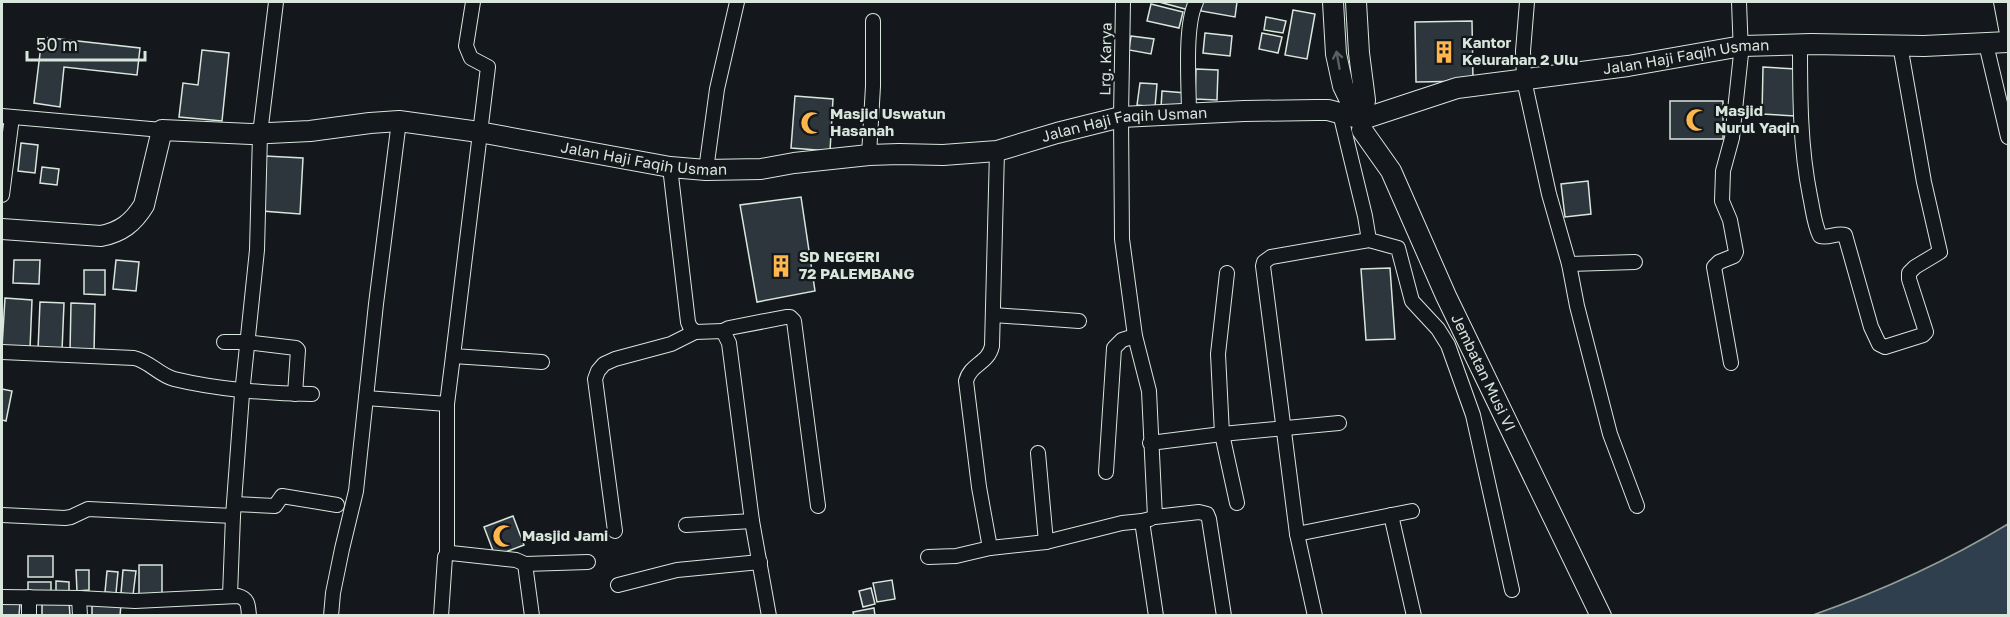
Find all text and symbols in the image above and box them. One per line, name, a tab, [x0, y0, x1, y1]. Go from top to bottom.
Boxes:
street label: Lrg. Karya	[1095, 22, 1115, 96]
scale bar	[27, 24, 146, 62]
text: 50 m	[36, 33, 78, 55]
place label: Kantor Kelurahan 2 Ulu	[1462, 33, 1578, 68]
street label: Jalan Haji Faqih Usman	[1602, 35, 1769, 77]
building icon: Kantor Kelurahan 2 Ulu	[1431, 39, 1457, 65]
one-way arrow	[1332, 51, 1343, 71]
place label: Masjid Nurul Yaqin	[1715, 101, 1799, 136]
street label: Jalan Haji Faqih Usman	[1039, 103, 1208, 145]
place label: Masjid Uswatun Hasanah	[830, 104, 946, 139]
mosque icon: Masjid Nurul Yaqin	[1684, 107, 1710, 133]
mosque icon: Masjid Uswatun Hasanah	[799, 110, 825, 136]
street label: Jalan Haji Faqih Usman	[559, 137, 727, 178]
place label: SD NEGERI 72 PALEMBANG	[799, 247, 914, 282]
building icon: SD NEGERI 72 PALEMBANG	[768, 253, 794, 279]
street label: Jembatan Musi VI	[1448, 311, 1520, 434]
mosque icon: Masjid Jami	[491, 523, 517, 549]
place label: Masjid Jami	[522, 526, 608, 544]

